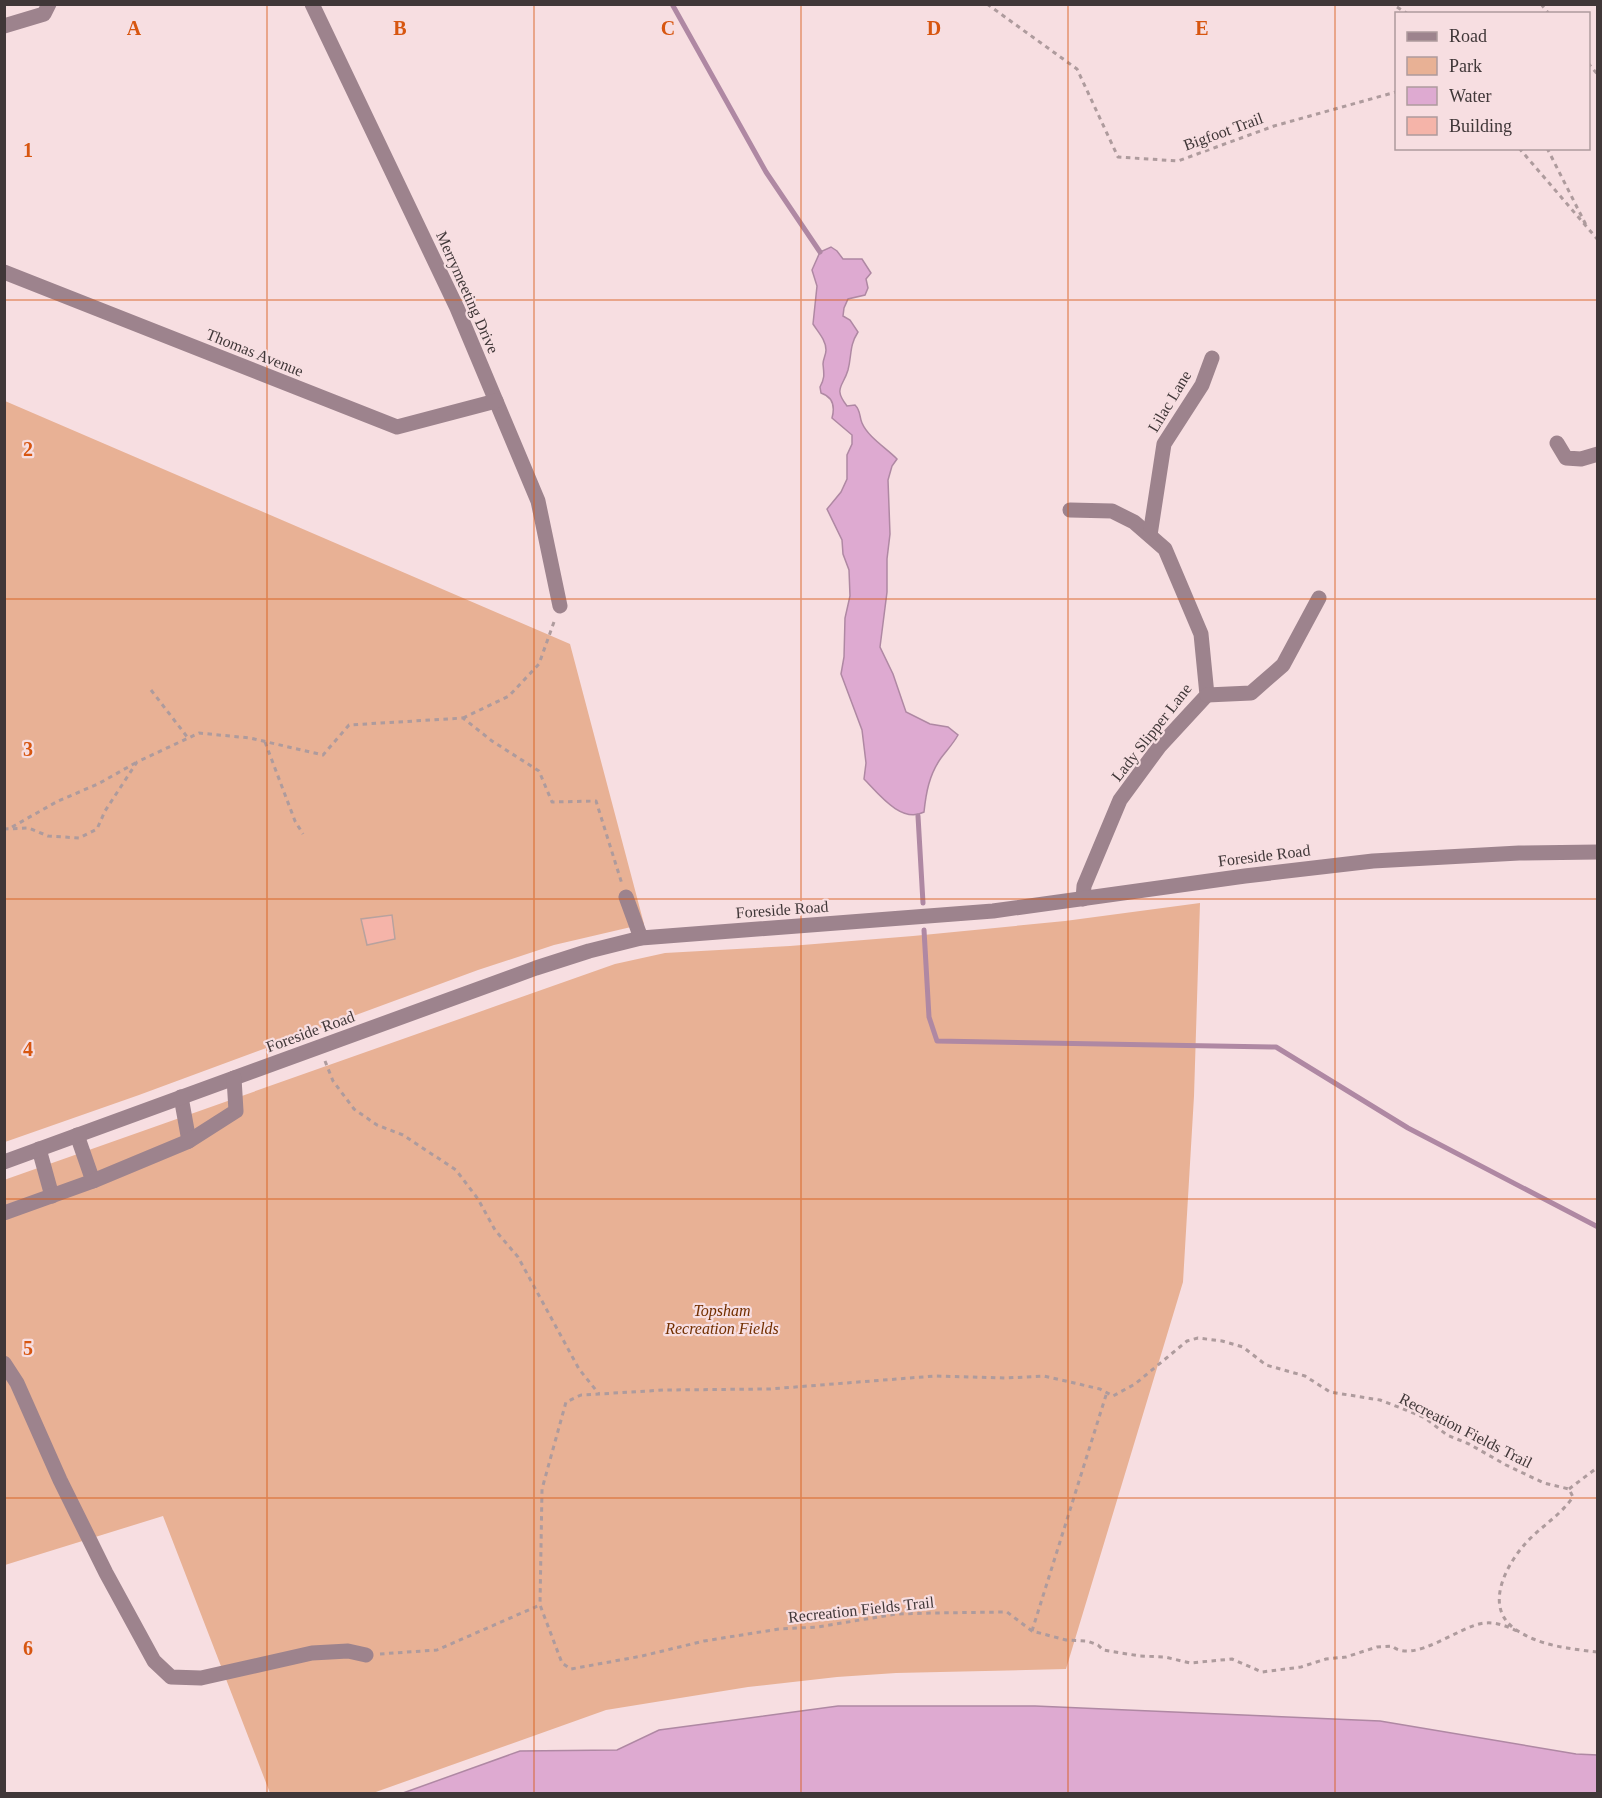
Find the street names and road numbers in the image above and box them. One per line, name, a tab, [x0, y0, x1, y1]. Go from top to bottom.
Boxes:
street label: Bigfoot Trail	[1181, 109, 1266, 155]
street label: Merrymeeting Drive	[432, 228, 502, 356]
street label: Thomas Avenue	[204, 325, 306, 380]
street label: Lilac Lane	[1144, 367, 1194, 435]
street label: Lady Slipper Lane	[1108, 680, 1196, 785]
street label: Foreside Road	[1217, 841, 1311, 870]
street label: Foreside Road	[735, 898, 829, 921]
street label: Foreside Road	[264, 1008, 357, 1055]
street label: Recreation Fields Trail	[1397, 1390, 1535, 1472]
street label: Recreation Fields Trail	[787, 1593, 935, 1626]

